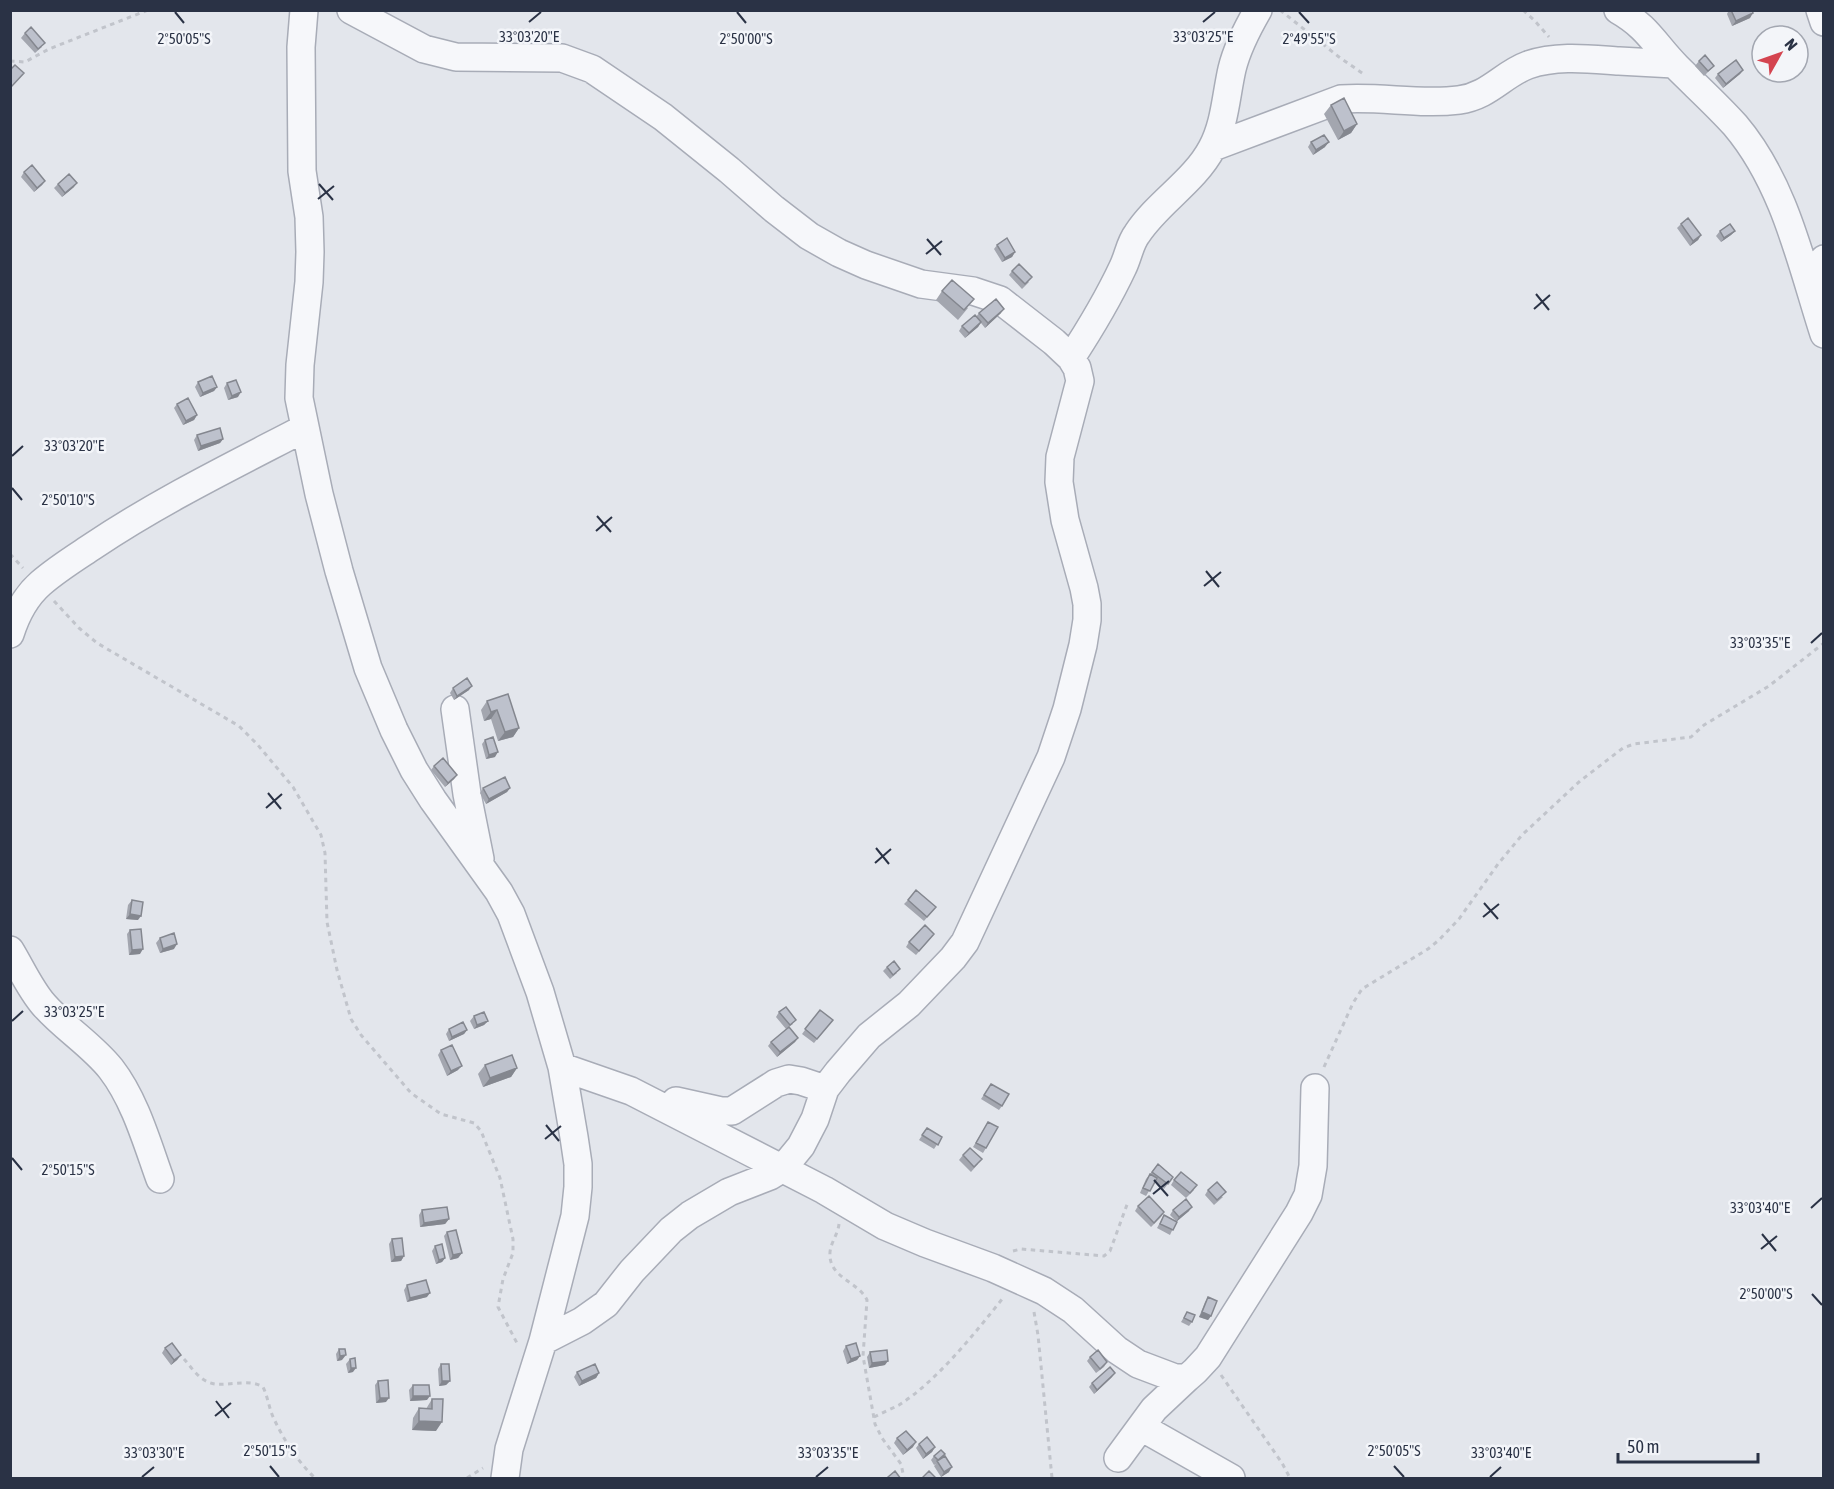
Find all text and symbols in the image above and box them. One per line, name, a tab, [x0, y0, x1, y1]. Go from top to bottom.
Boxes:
north arrow	[1750, 24, 1810, 84]
text: 33°03'20"E	[499, 28, 560, 45]
text: 33°03'25"E	[1173, 28, 1234, 45]
text: 2°50'05"S	[157, 30, 211, 47]
text: 2°50'00"S	[719, 30, 773, 47]
text: 2°49'55"S	[1282, 30, 1336, 47]
text: N	[1782, 35, 1801, 54]
text: 33°03'20"E	[44, 437, 105, 454]
text: 2°50'10"S	[41, 491, 95, 508]
text: 33°03'35"E	[1730, 634, 1791, 651]
text: 33°03'25"E	[44, 1003, 105, 1020]
text: 2°50'15"S	[41, 1161, 95, 1178]
text: 33°03'40"E	[1730, 1199, 1791, 1216]
text: 2°50'00"S	[1739, 1285, 1793, 1302]
scale bar	[1618, 1426, 1758, 1464]
text: 50 m	[1627, 1436, 1659, 1457]
text: 2°50'15"S	[243, 1442, 297, 1459]
text: 2°50'05"S	[1367, 1442, 1421, 1459]
text: 33°03'30"E	[124, 1444, 185, 1461]
text: 33°03'35"E	[798, 1444, 859, 1461]
text: 33°03'40"E	[1471, 1444, 1532, 1461]

